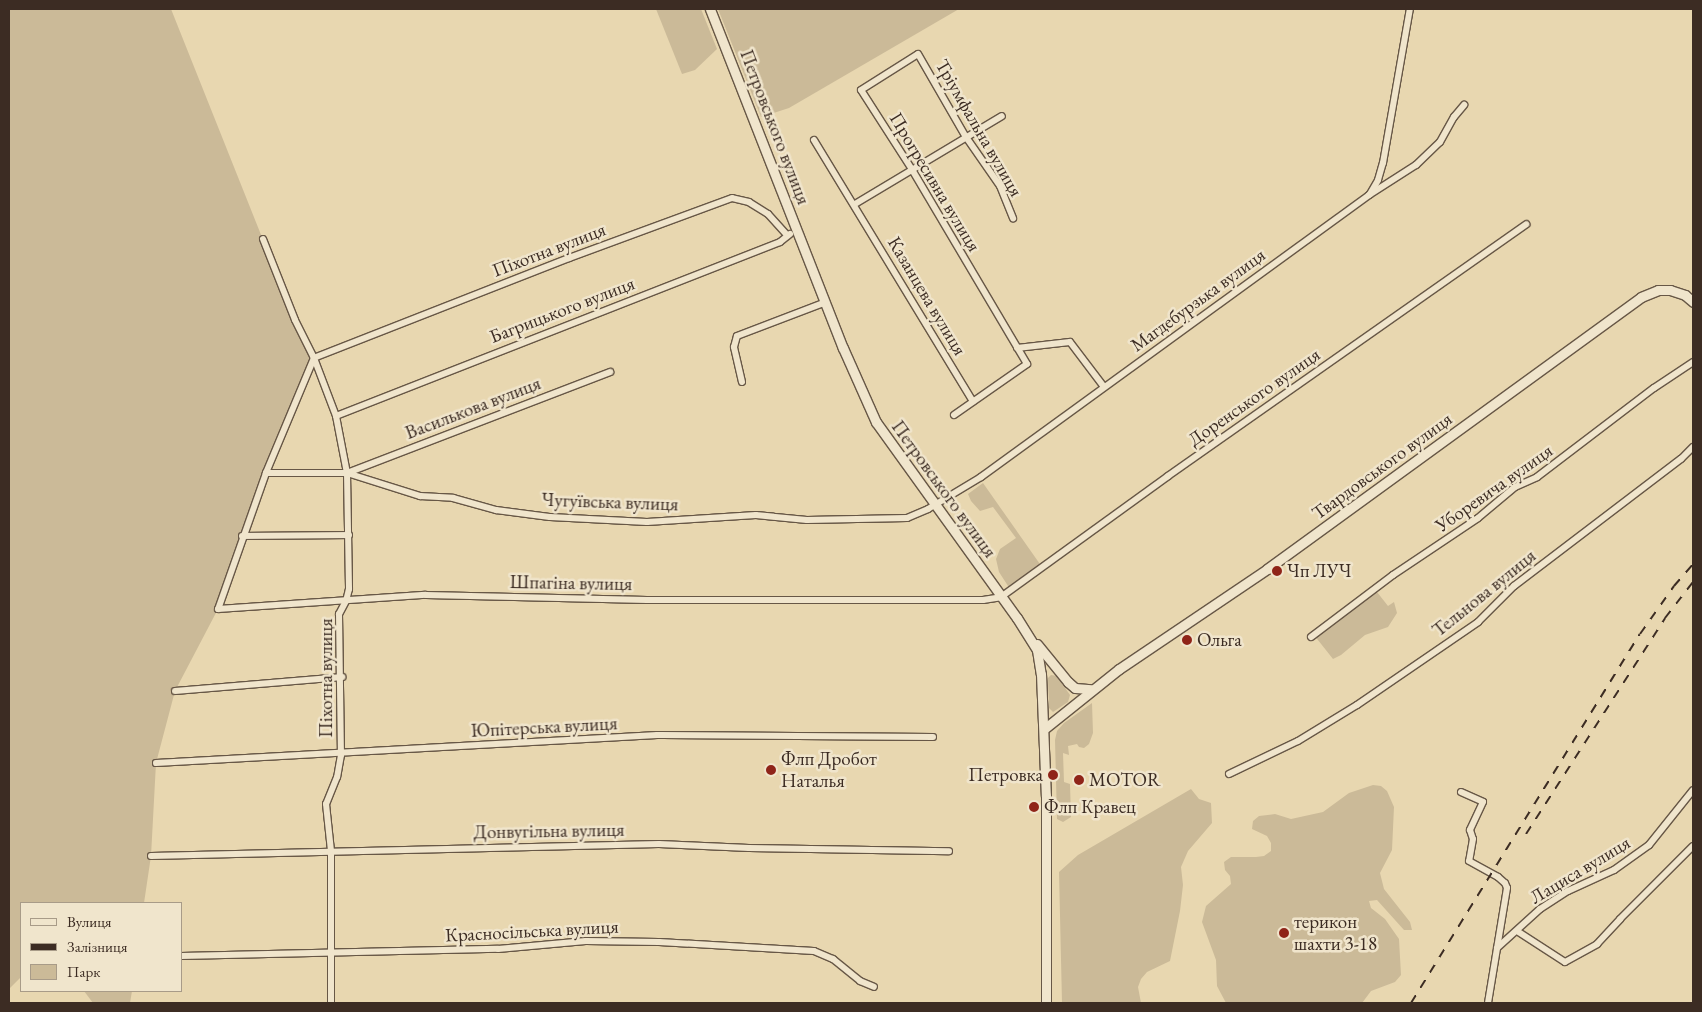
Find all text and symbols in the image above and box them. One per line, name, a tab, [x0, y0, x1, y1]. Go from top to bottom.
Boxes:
street label: Петровського вулиця	[735, 46, 815, 208]
street label: Тріумфальна вулиця	[930, 55, 1028, 201]
street label: Прогресивна вулиця	[884, 108, 986, 256]
street label: Піхотна вулиця	[489, 218, 609, 282]
street label: Казанцева вулиця	[883, 233, 971, 359]
street label: Магдебурзька вулиця	[1126, 243, 1270, 357]
street label: Багрицького вулиця	[486, 272, 638, 348]
street label: Доренського вулиця	[1184, 343, 1324, 451]
street label: Василькова вулиця	[402, 372, 544, 444]
street label: Твардовського вулиця	[1307, 407, 1457, 525]
street label: Петровського вулиця	[887, 416, 1001, 562]
street label: Уборевича вулиця	[1431, 439, 1557, 537]
street label: Чугуївська вулиця	[541, 488, 679, 516]
street label: Тельнова вулиця	[1428, 544, 1540, 642]
place label: Чп ЛУЧ	[1287, 560, 1352, 582]
marker: Чп ЛУЧ	[1271, 565, 1283, 577]
street label: Шпагіна вулиця	[510, 571, 632, 595]
street label: Піхотна вулиця	[315, 618, 337, 738]
place label: Ольга	[1197, 629, 1242, 651]
marker: Ольга	[1181, 634, 1193, 646]
street label: Юпітерська вулиця	[470, 712, 618, 742]
place label: Флп Дробот Наталья	[781, 748, 877, 792]
marker: Флп Дробот Наталья	[765, 764, 777, 776]
place label: Петровка	[968, 764, 1043, 786]
marker: Петровка	[1047, 769, 1059, 781]
place label: MOTOR	[1089, 769, 1161, 791]
marker: MOTOR	[1073, 774, 1085, 786]
place label: Флп Кравец	[1044, 796, 1136, 818]
marker: Флп Кравец	[1028, 801, 1040, 813]
street label: Донвугільна вулиця	[473, 818, 625, 844]
street label: Лациса вулиця	[1526, 831, 1634, 909]
legend	[20, 902, 182, 992]
place label: терикон шахти 3-18	[1294, 911, 1377, 955]
text: Вулиця	[67, 912, 112, 931]
street label: Красносільська вулиця	[445, 915, 619, 947]
marker: терикон шахти 3-18	[1278, 927, 1290, 939]
text: Залізниця	[67, 937, 127, 956]
text: Парк	[67, 962, 100, 981]

